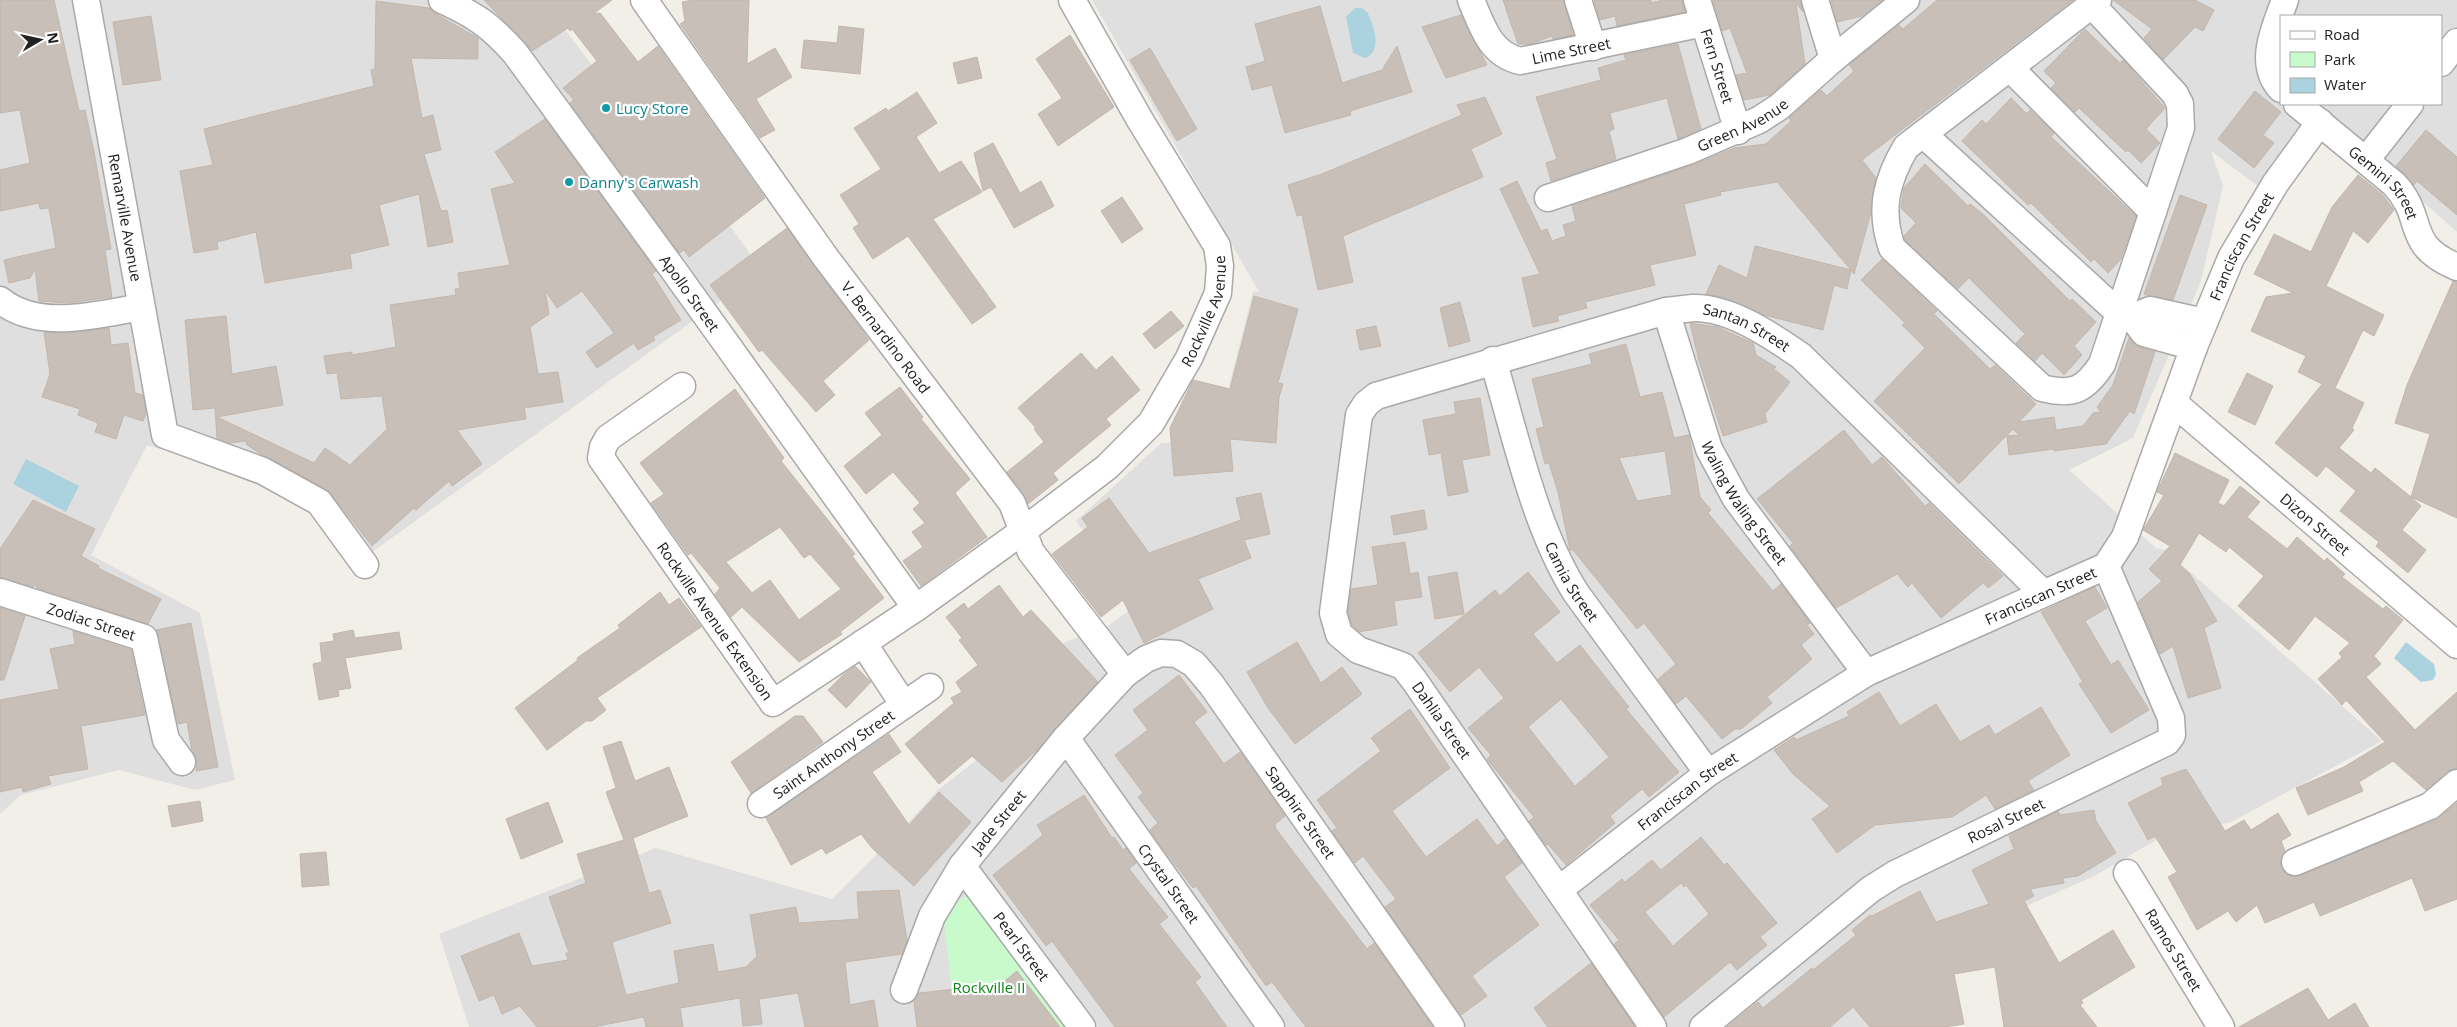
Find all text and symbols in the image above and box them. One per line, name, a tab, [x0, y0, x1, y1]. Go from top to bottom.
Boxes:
north arrow	[15, 15, 65, 65]
legend	[2280, 15, 2442, 105]
text: Road	[2324, 24, 2360, 44]
street label: Fern Street	[1697, 26, 1739, 106]
text: N	[43, 31, 64, 45]
street label: Lime Street	[1530, 33, 1612, 68]
text: Park	[2324, 49, 2355, 69]
text: Water	[2324, 74, 2366, 94]
street label: Green Avenue	[1694, 94, 1792, 156]
place label: Lucy Store	[616, 98, 689, 118]
marker: Lucy Store	[600, 102, 612, 114]
street label: Gemini Street	[2345, 141, 2423, 222]
street label: Remarville Avenue	[104, 152, 147, 283]
place label: Danny's Carwash	[579, 172, 699, 192]
marker: Danny's Carwash	[563, 176, 575, 188]
street label: Franciscan Street	[2204, 188, 2278, 303]
street label: Apollo Street	[655, 250, 724, 335]
street label: Rockville Avenue	[1176, 254, 1230, 370]
street label: V. Bernardino Road	[837, 277, 935, 397]
street label: Santan Street	[1702, 298, 1794, 356]
street label: Waling Waling Street	[1697, 439, 1792, 569]
street label: Dizon Street	[2276, 488, 2354, 559]
street label: Rockville Avenue Extension	[653, 538, 778, 704]
street label: Camia Street	[1541, 538, 1603, 625]
street label: Franciscan Street	[1981, 562, 2099, 629]
street label: Zodiac Street	[45, 598, 138, 645]
street label: Dahlia Street	[1408, 677, 1476, 763]
street label: Saint Anthony Street	[769, 705, 898, 803]
street label: Franciscan Street	[1633, 747, 1741, 835]
street label: Sapphire Street	[1262, 762, 1340, 862]
street label: Jade Street	[965, 786, 1030, 859]
street label: Rosal Street	[1964, 793, 2048, 847]
street label: Crystal Street	[1134, 839, 1204, 927]
street label: Ramos Street	[2141, 905, 2207, 995]
street label: Pearl Street	[989, 907, 1054, 985]
park label: Rockville II	[953, 977, 1025, 997]

